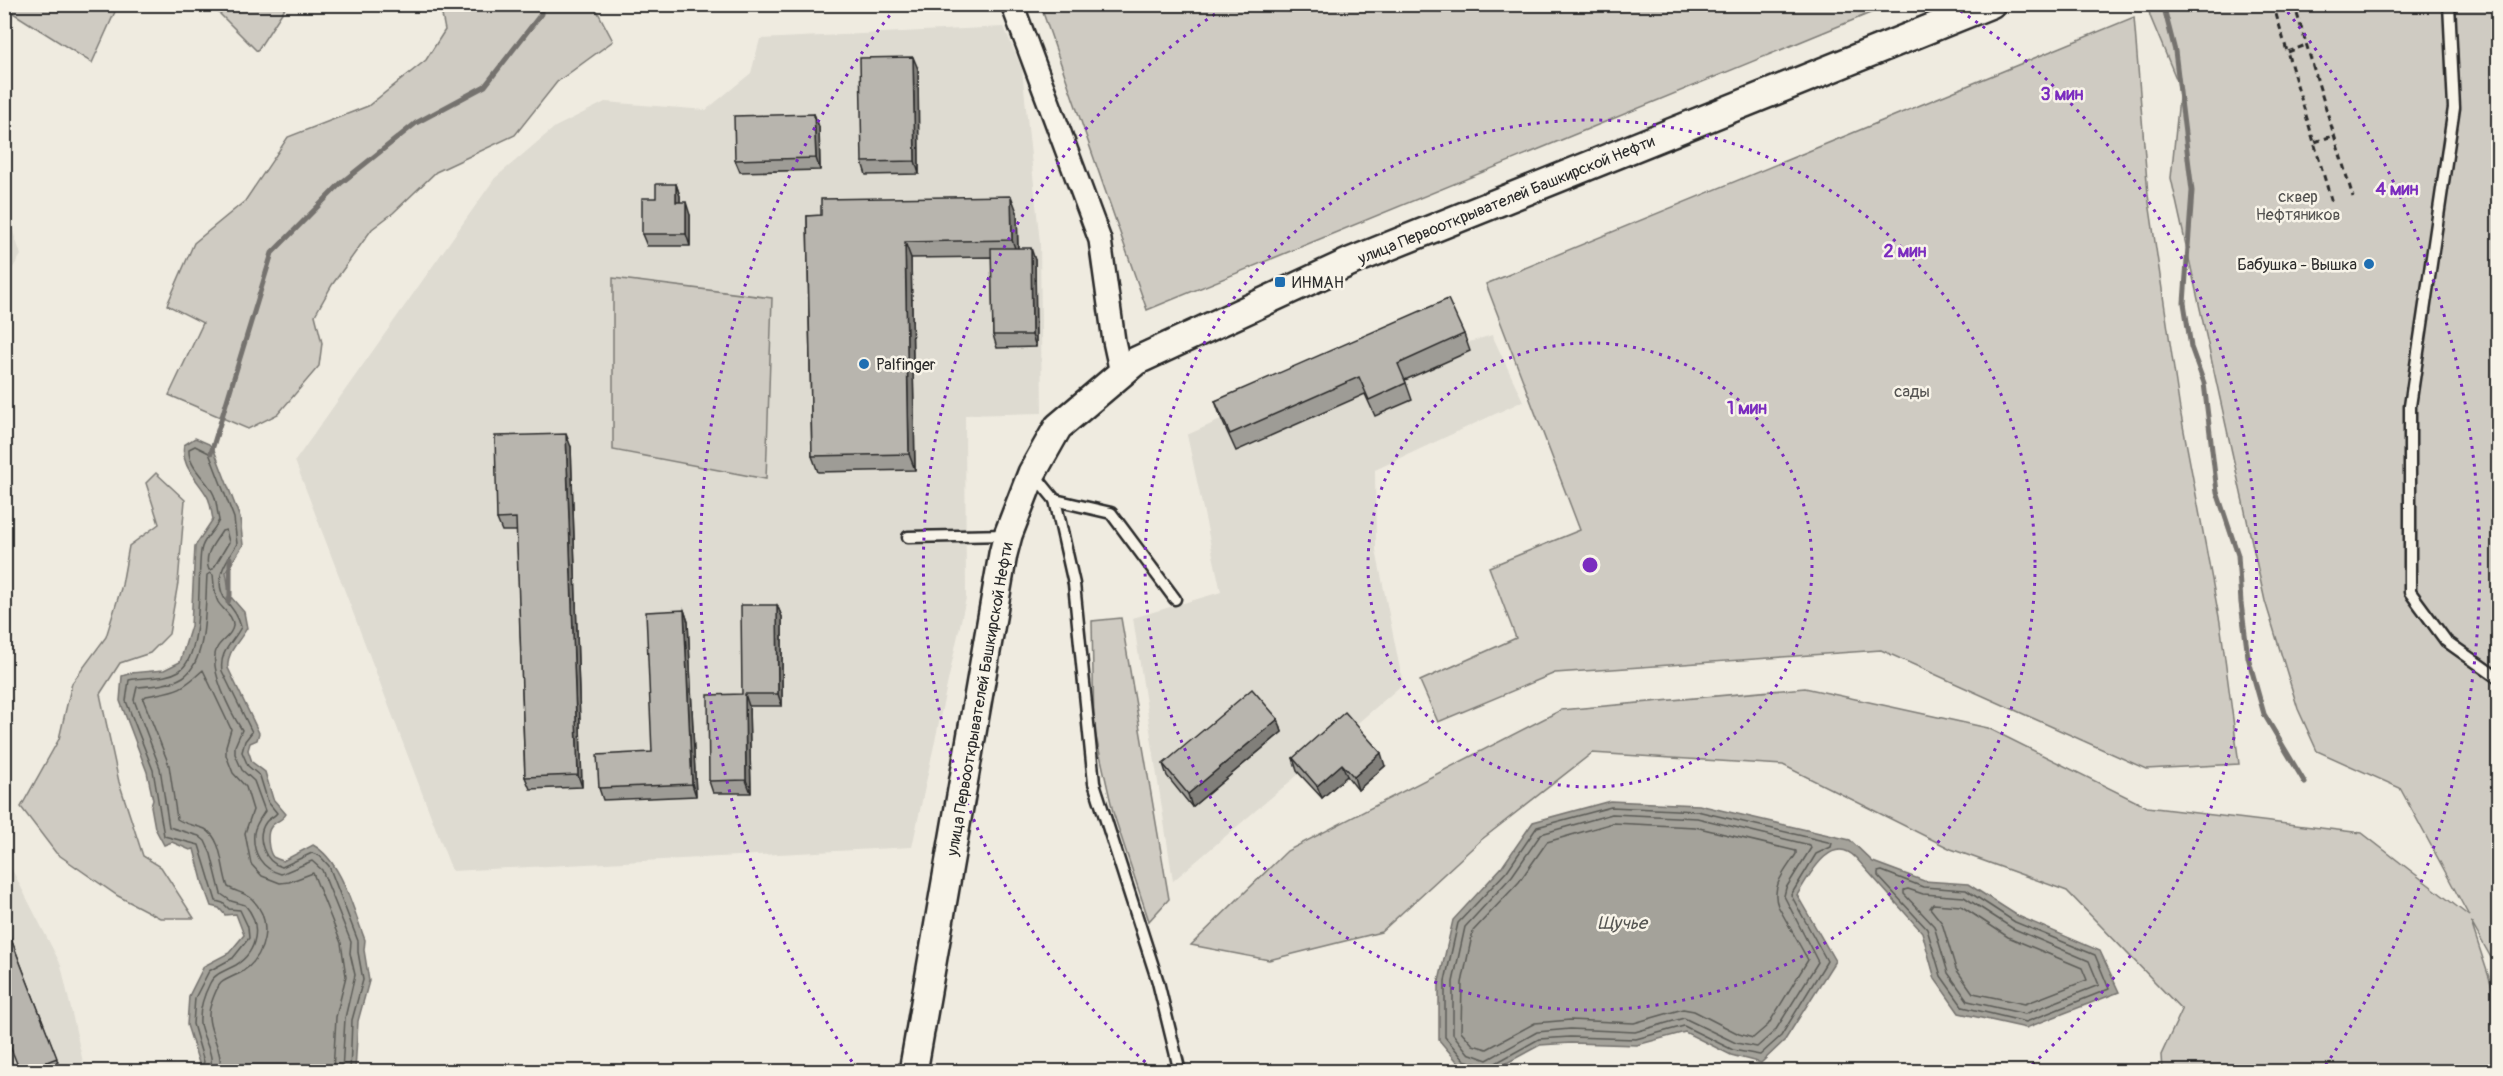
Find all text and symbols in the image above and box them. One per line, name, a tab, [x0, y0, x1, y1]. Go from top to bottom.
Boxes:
text: 3 мин	[2041, 83, 2083, 106]
street label: улица Первооткрывателей Башкирской Нефти	[1354, 131, 1658, 269]
text: 4 мин	[2375, 178, 2419, 201]
park label: сквер Нефтяников	[2256, 187, 2340, 225]
text: 2 мин	[1884, 240, 1926, 263]
place label: Бабушка - Вышка	[2237, 255, 2357, 275]
marker: Бабушка - Вышка	[2362, 257, 2376, 271]
place label: ИНМАН	[1292, 273, 1344, 293]
marker: ИНМАН	[1273, 275, 1287, 289]
place label: Palfinger	[876, 355, 936, 375]
marker: Palfinger	[857, 357, 871, 371]
park label: сады	[1894, 382, 1930, 402]
text: 1 мин	[1727, 397, 1767, 420]
street label: улица Первооткрывателей Башкирской Нефти	[942, 541, 1017, 859]
centre of rings	[1580, 555, 1600, 575]
water label: Щучье	[1597, 912, 1649, 935]

